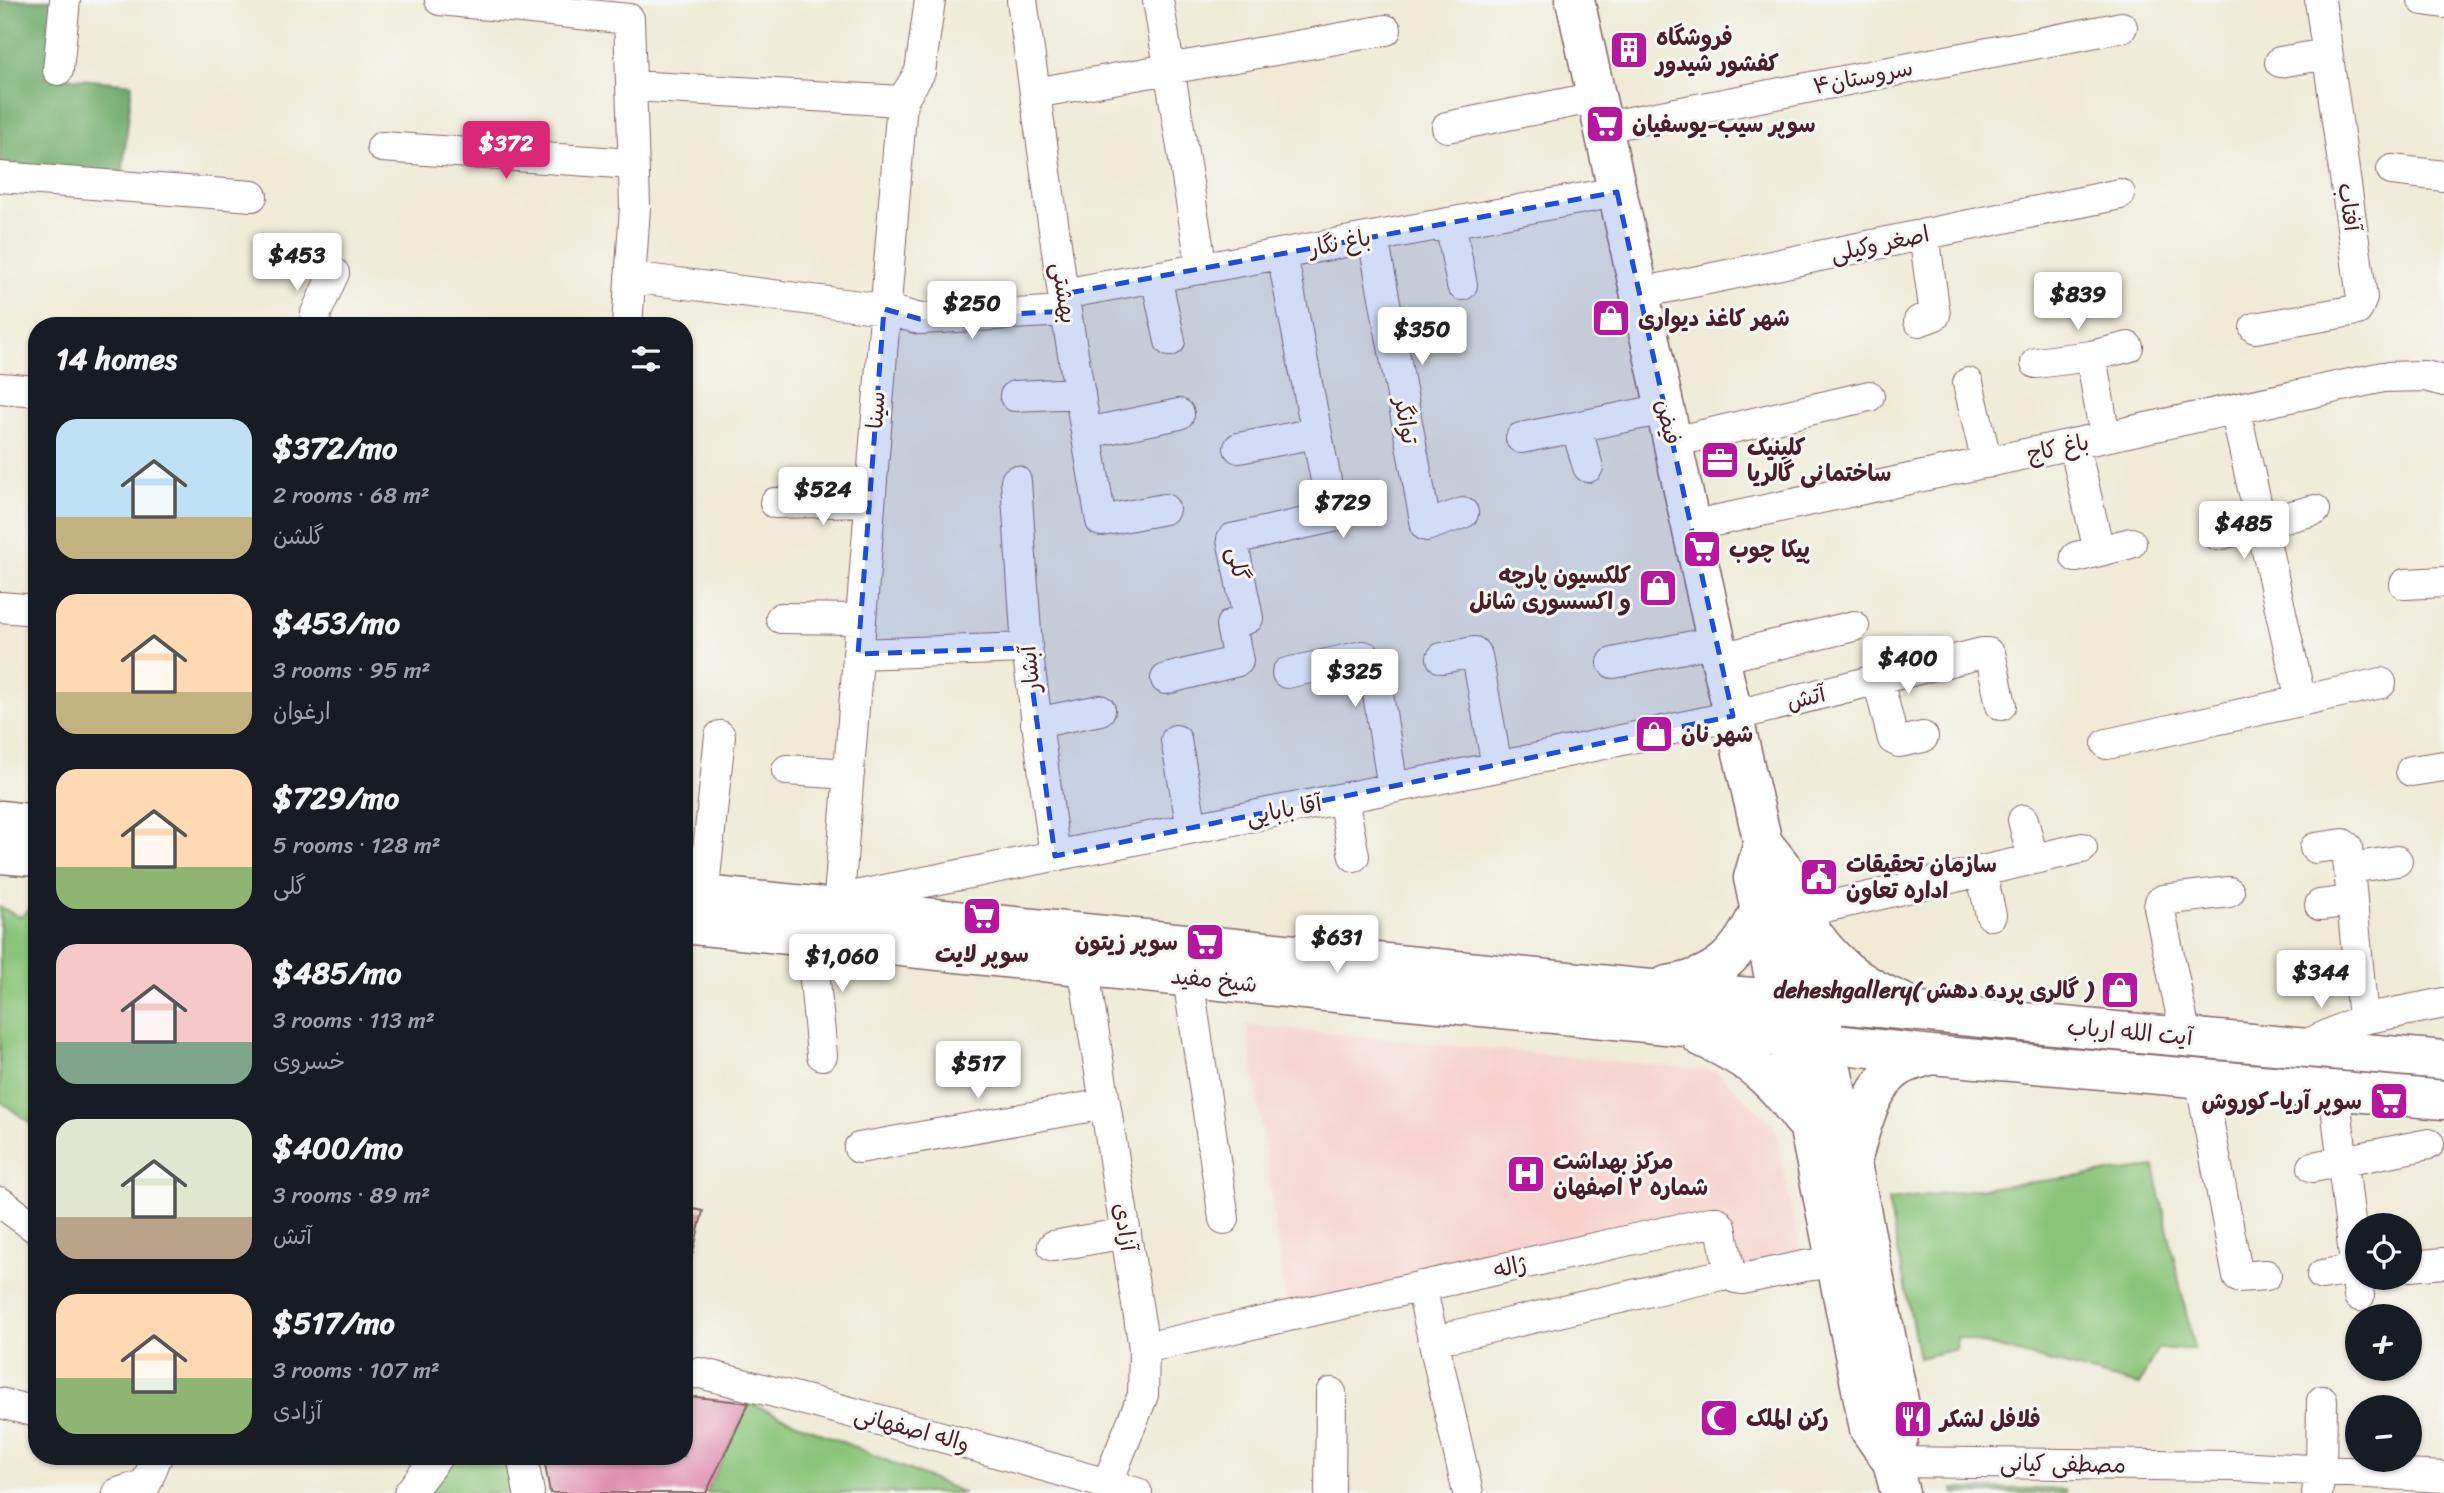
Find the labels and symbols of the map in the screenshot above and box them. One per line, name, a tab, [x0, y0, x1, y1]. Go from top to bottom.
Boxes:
place label: فروشگاه کفشور شیدور	[1654, 17, 1780, 84]
building icon: فروشگاه کفشور شیدور	[1608, 29, 1650, 71]
street label: سروستان۴	[1809, 47, 1917, 107]
supermarket icon: سوپر سیب-یوسفیان	[1584, 103, 1626, 145]
place label: سوپر سیب-یوسفیان	[1632, 104, 1816, 145]
pin: $372	[465, 122, 547, 181]
street label: آفتاب	[2325, 180, 2373, 235]
street label: اصغر وکیلی	[1827, 214, 1933, 274]
street label: باغ نگار	[1304, 217, 1375, 269]
pin: $453	[256, 233, 338, 293]
street label: بهشتی	[1039, 259, 1089, 327]
pin: $839	[2037, 272, 2119, 332]
pin: $250	[931, 282, 1013, 341]
shop icon: شهر کاغذ دیواری	[1590, 297, 1632, 339]
place label: شهر کاغذ دیواری	[1638, 298, 1790, 339]
pin: $350	[1381, 308, 1463, 367]
street label: سینا	[854, 390, 898, 430]
street label: توانگر	[1381, 393, 1430, 448]
street label: فیض	[1643, 395, 1693, 449]
street label: باغ کاج	[2023, 421, 2093, 475]
place label: کلینیک ساختمانی گالریا	[1747, 427, 1891, 494]
office icon: کلینیک ساختمانی گالریا	[1699, 439, 1741, 481]
pin: $524	[782, 468, 864, 527]
pin: $729	[1302, 480, 1384, 540]
pin: $485	[2203, 502, 2285, 561]
supermarket icon: پیکا چوب	[1681, 528, 1723, 570]
place label: پیکا چوب	[1729, 529, 1810, 570]
street label: گلی	[1215, 544, 1261, 584]
place label: کلکسیون پارچه و اکسسوری شانل	[1469, 555, 1632, 622]
shop icon: کلکسیون پارچه و اکسسوری شانل	[1637, 567, 1679, 609]
pin: $400	[1867, 636, 1949, 696]
street label: آبشار	[1007, 643, 1053, 696]
pin: $325	[1314, 650, 1396, 709]
street label: آتش	[1782, 673, 1831, 723]
shop icon: شهر نان	[1633, 713, 1675, 755]
place label: شهر نان	[1681, 714, 1753, 755]
street label: آقا بابایی	[1243, 782, 1327, 837]
place label: سازمان تحقیقات اداره تعاون	[1846, 844, 1997, 911]
public building icon: سازمان تحقیقات اداره تعاون	[1798, 856, 1840, 898]
supermarket icon: سوپر لایت	[961, 895, 1003, 937]
pin: $631	[1296, 916, 1378, 975]
supermarket icon: سوپر زیتون	[1184, 921, 1226, 963]
place label: سوپر زیتون	[1075, 922, 1178, 963]
pin: $1,060	[785, 934, 899, 994]
place label: سوپر لایت	[935, 934, 1029, 975]
pin: $344	[2280, 950, 2362, 1010]
street label: شیخ مفید	[1169, 955, 1259, 1005]
shop icon: deheshgallery( گالری پرده دهش )	[2099, 969, 2141, 1011]
place label: deheshgallery( گالری پرده دهش )	[1773, 970, 2095, 1011]
street label: آیت الله ارباب	[2065, 1006, 2196, 1058]
pin: $517	[937, 1042, 1019, 1101]
supermarket icon: سوپر آریا-کوروش	[2368, 1080, 2410, 1122]
place label: سوپر آریا-کوروش	[2202, 1081, 2362, 1122]
place label: مرکز بهداشت شماره ۲ اصفهان	[1553, 1141, 1708, 1208]
hospital icon: مرکز بهداشت شماره ۲ اصفهان	[1505, 1153, 1547, 1195]
street label: آزادی	[1101, 1200, 1149, 1256]
street label: ژاله	[1489, 1243, 1531, 1291]
street label: واله اصفهانی	[850, 1394, 974, 1464]
mosque icon: رکن الملک	[1698, 1397, 1740, 1439]
place label: رکن الملک	[1746, 1398, 1829, 1439]
restaurant icon: فلافل لشکر	[1892, 1398, 1934, 1440]
place label: فلافل لشکر	[1938, 1399, 2041, 1440]
street label: مصطفی کیانی	[2000, 1442, 2126, 1486]

